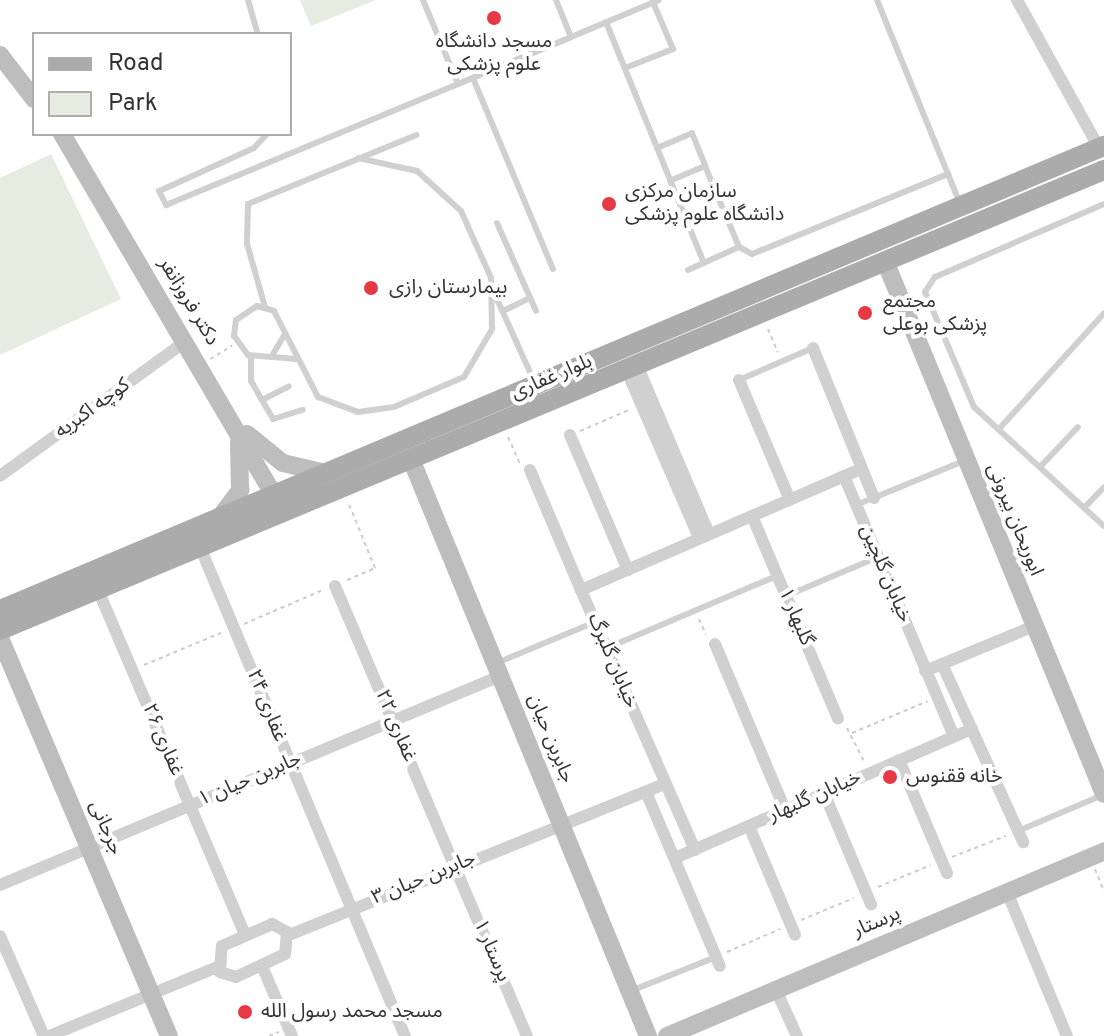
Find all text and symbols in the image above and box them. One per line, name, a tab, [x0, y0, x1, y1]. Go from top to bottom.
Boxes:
marker: مسجد دانشگاه علوم پزشکی	[485, 9, 503, 27]
place label: مسجد دانشگاه علوم پزشکی	[436, 30, 552, 77]
legend	[32, 32, 292, 136]
text: Road	[108, 49, 164, 79]
text: Park	[108, 89, 158, 119]
place label: سازمان مرکزی دانشگاه علوم پزشکی	[625, 180, 784, 227]
marker: سازمان مرکزی دانشگاه علوم پزشکی	[600, 195, 618, 213]
street label: دکتر فروزانفر	[152, 254, 224, 350]
place label: بیمارستان رازی	[389, 276, 507, 300]
marker: بیمارستان رازی	[360, 277, 382, 299]
place label: مجتمع پزشکی بوعلی	[883, 290, 987, 337]
marker: مجتمع پزشکی بوعلی	[854, 302, 876, 324]
street label: بلوار غفاری	[508, 350, 596, 406]
street label: کوچه اکبریه	[51, 374, 135, 444]
street label: ابوریحان بیرونی	[981, 460, 1047, 580]
street label: خیابان گلچین	[854, 522, 916, 626]
street label: گلبهار ۱	[772, 584, 818, 650]
street label: خیابان گلبرگ	[581, 610, 643, 712]
street label: غفاری ۲۴	[241, 666, 291, 746]
street label: غفاری ۲۲	[369, 686, 421, 766]
street label: جابربن حیان	[521, 691, 579, 787]
street label: غفاری ۲۶	[136, 700, 188, 780]
street label: جابربن حیان ۱	[195, 747, 305, 813]
place label: خانه ققنوس	[906, 765, 1003, 789]
street label: خیابان گلبهار	[765, 766, 865, 828]
marker: خانه ققنوس	[881, 768, 899, 786]
street label: جرجانی	[83, 797, 127, 859]
street label: جابربن حیان ۳	[369, 847, 479, 911]
street label: پرستار	[849, 902, 905, 944]
street label: پرستار ۱	[467, 916, 515, 986]
place label: مسجد محمد رسول الله	[261, 1000, 443, 1024]
marker: مسجد محمد رسول الله	[236, 1003, 254, 1021]

